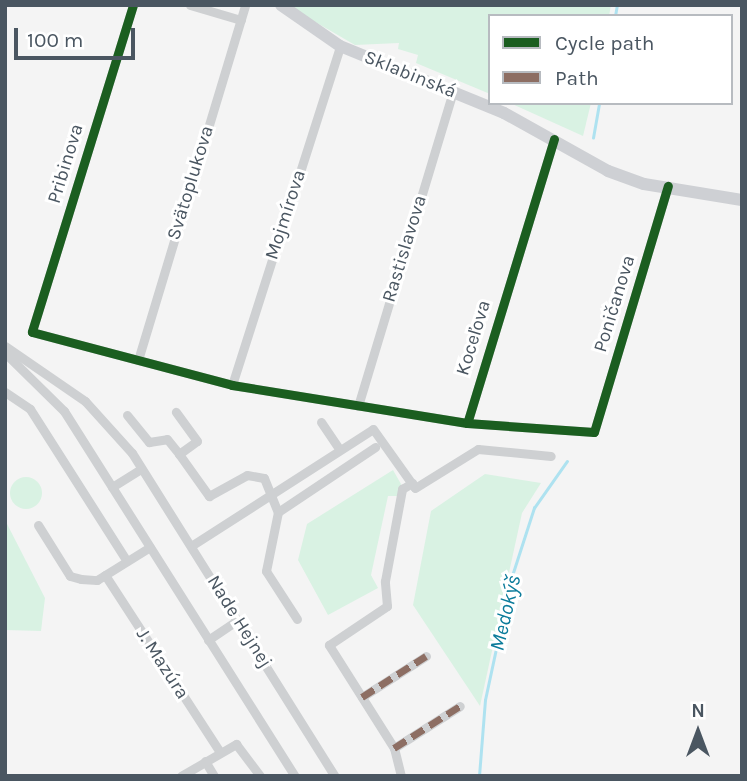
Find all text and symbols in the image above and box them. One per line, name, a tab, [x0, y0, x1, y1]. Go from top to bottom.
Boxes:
scale bar	[18, 14, 138, 58]
legend	[488, 14, 733, 105]
text: 100 m	[27, 28, 84, 52]
text: Cycle path	[555, 31, 655, 55]
street label: Sklabinská	[361, 46, 459, 104]
text: Path	[555, 66, 599, 90]
street label: Pribinova	[43, 122, 89, 206]
street label: Svätoplukova	[163, 123, 219, 243]
street label: Mojmírova	[261, 167, 311, 263]
street label: Rastislavova	[378, 193, 432, 305]
street label: Poničanova	[589, 253, 641, 355]
street label: Koceľova	[452, 298, 496, 378]
street label: Nade Hejnej	[202, 572, 276, 672]
water label: Medokýš	[484, 573, 526, 653]
street label: J. Mazúra	[131, 624, 193, 704]
north arrow	[663, 697, 733, 767]
text: N	[691, 700, 705, 722]

